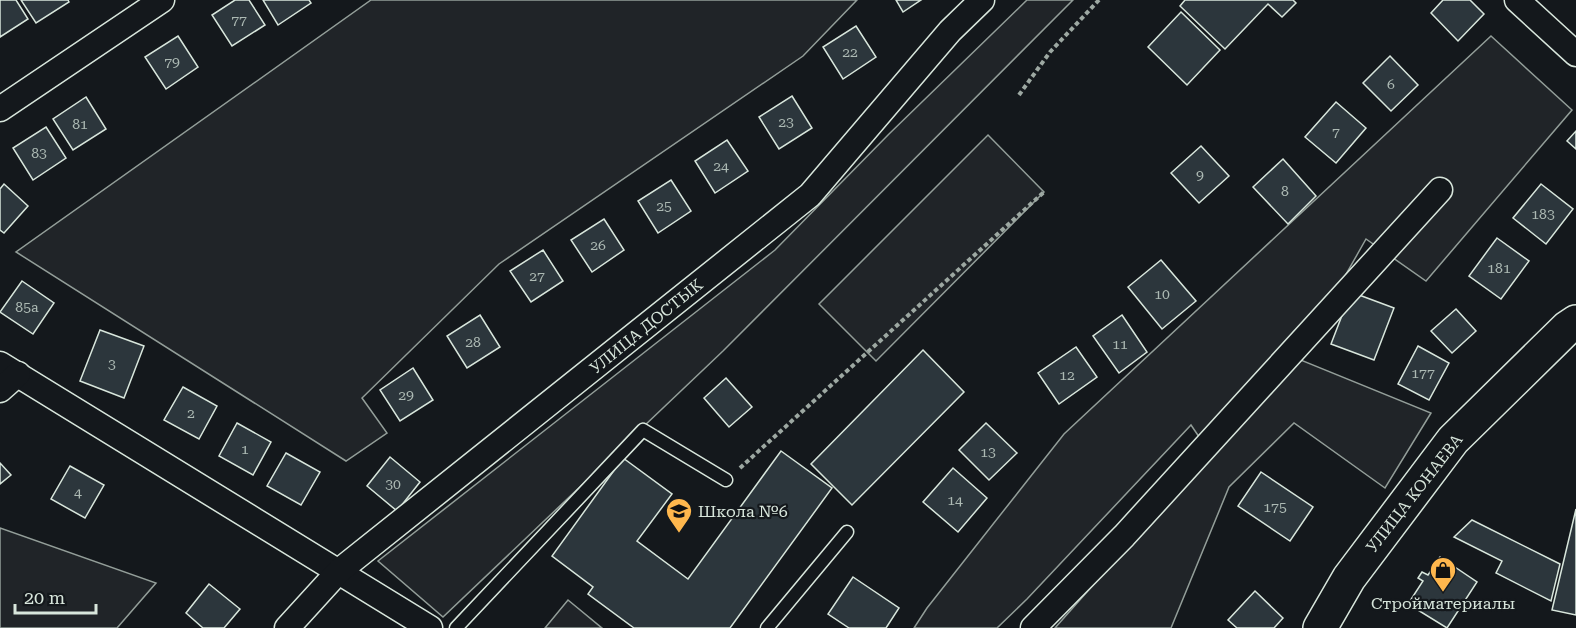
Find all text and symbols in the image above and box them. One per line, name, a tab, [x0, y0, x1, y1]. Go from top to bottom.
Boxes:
house number: 77	[231, 12, 247, 28]
house number: 22	[842, 44, 858, 60]
house number: 79	[164, 54, 180, 70]
house number: 6	[1387, 76, 1395, 92]
house number: 23	[778, 114, 794, 130]
house number: 81	[72, 116, 88, 132]
house number: 7	[1332, 124, 1340, 140]
house number: 83	[31, 145, 47, 161]
house number: 24	[713, 158, 729, 174]
house number: 9	[1196, 167, 1204, 183]
house number: 8	[1281, 183, 1289, 199]
house number: 25	[656, 198, 672, 214]
house number: 183	[1531, 206, 1555, 222]
house number: 26	[590, 237, 606, 253]
house number: 181	[1487, 260, 1511, 276]
house number: 27	[529, 268, 545, 284]
street label: УЛИЦА ДОСТЫК	[586, 275, 707, 378]
house number: 10	[1154, 286, 1170, 302]
house number: 85а	[15, 299, 39, 315]
house number: 28	[465, 334, 481, 350]
house number: 11	[1112, 336, 1128, 352]
house number: 3	[108, 356, 116, 372]
house number: 177	[1411, 365, 1435, 381]
house number: 12	[1059, 367, 1075, 383]
house number: 29	[398, 387, 414, 403]
house number: 2	[187, 405, 195, 421]
street label: УЛИЦА КОНАЕВА	[1362, 430, 1467, 556]
house number: 1	[241, 441, 249, 457]
house number: 13	[980, 444, 996, 460]
house number: 30	[385, 476, 401, 492]
house number: 4	[74, 484, 82, 500]
house number: 14	[947, 492, 963, 508]
school or university icon: Школа №6	[664, 496, 694, 534]
house number: 175	[1263, 499, 1287, 515]
place label: Школа №6	[698, 502, 788, 521]
shop icon: Стройматериалы	[1428, 555, 1458, 593]
scale bar	[15, 577, 96, 615]
text: 20 m	[24, 587, 65, 608]
place label: Стройматериалы	[1371, 594, 1515, 613]

